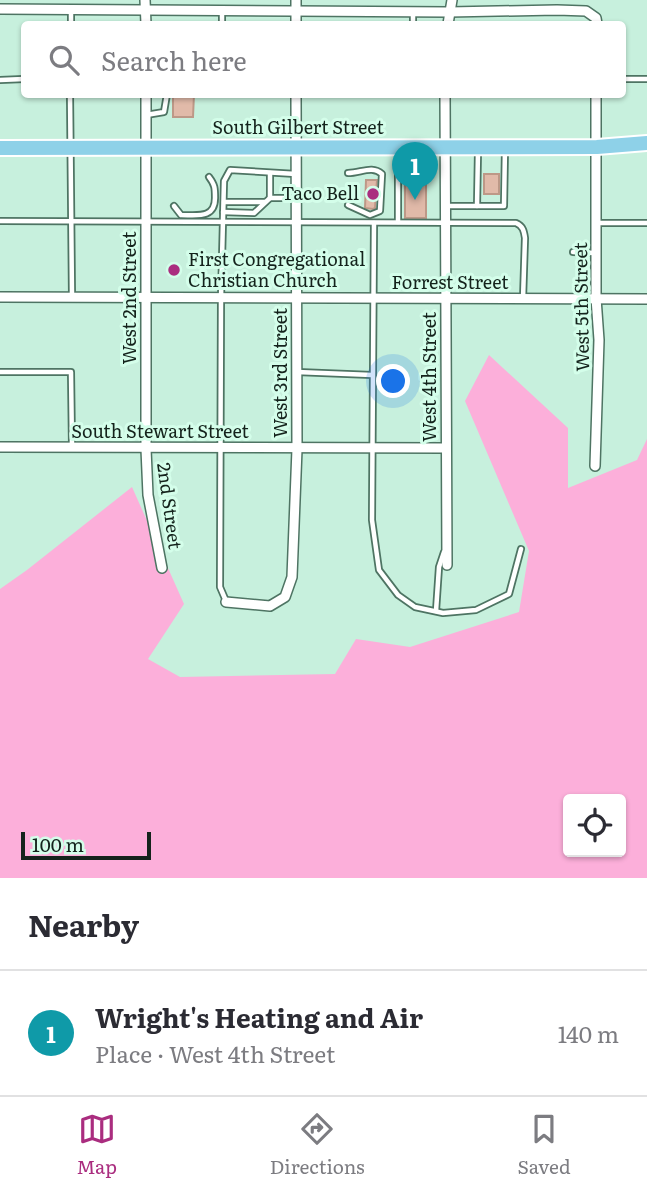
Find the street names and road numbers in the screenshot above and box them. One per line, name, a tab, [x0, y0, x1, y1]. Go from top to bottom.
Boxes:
street label: South Gilbert Street	[212, 113, 384, 140]
street label: West 2nd Street	[115, 231, 142, 364]
street label: West 5th Street	[566, 241, 595, 372]
street label: Forrest Street	[392, 268, 509, 295]
street label: West 3rd Street	[266, 307, 293, 438]
street label: West 4th Street	[415, 311, 442, 442]
street label: South Stewart Street	[71, 417, 249, 444]
street label: 2nd Street	[151, 461, 190, 551]

